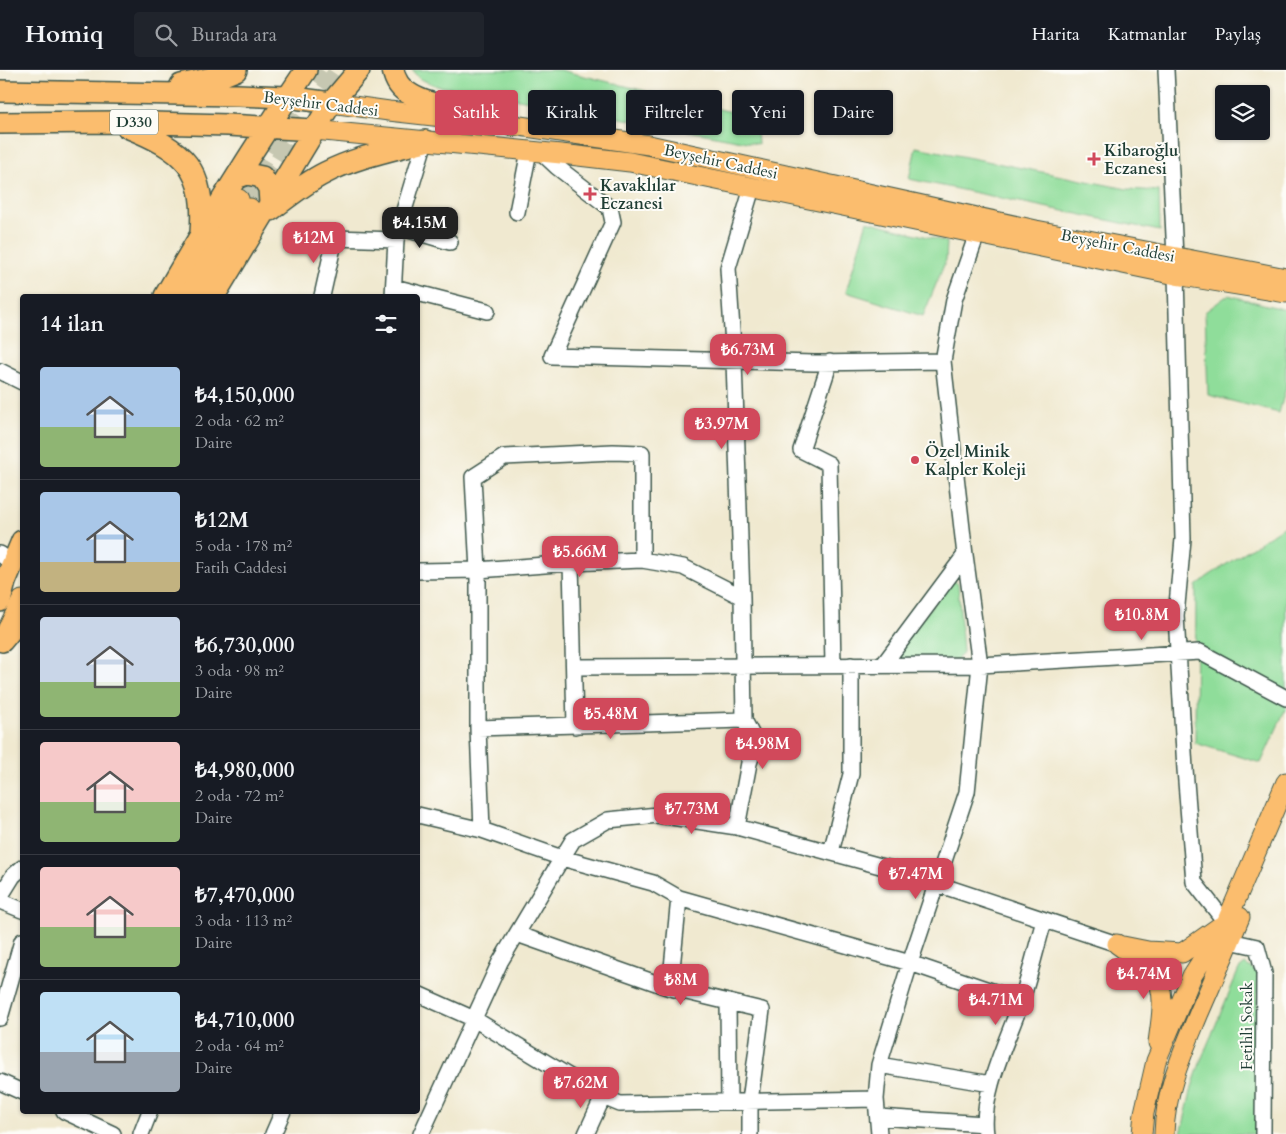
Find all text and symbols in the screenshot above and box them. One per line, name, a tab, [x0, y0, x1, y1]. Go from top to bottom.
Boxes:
search box	[134, 12, 484, 57]
text: Homiq	[25, 18, 104, 51]
icon: search	[152, 21, 180, 49]
text: Burada ara	[192, 22, 277, 48]
text: Harita	[1032, 22, 1080, 47]
text: Katmanlar	[1108, 22, 1187, 47]
text: Paylaş	[1215, 22, 1261, 47]
map controls	[1215, 85, 1270, 140]
button: layers	[1215, 85, 1270, 140]
street label: Beyşehir Caddesi	[262, 86, 380, 122]
chip: Satılık	[435, 90, 518, 135]
chip: Kiralık	[528, 90, 616, 135]
chip: Filtreler	[626, 90, 722, 135]
chip: Yeni	[732, 90, 804, 135]
chip: Daire	[814, 90, 893, 135]
road number: D330	[110, 110, 158, 134]
street label: Beyşehir Caddesi	[662, 139, 780, 185]
place label: Kibaroğlu Eczanesi	[1104, 140, 1178, 180]
marker: Kibaroğlu Eczanesi	[1088, 153, 1100, 165]
place label: Kavaklılar Eczanesi	[600, 175, 676, 215]
marker: Kavaklılar Eczanesi	[584, 188, 596, 200]
pin: ₺4.15M	[379, 206, 461, 249]
text: ₺4.15M	[393, 212, 447, 234]
pin: ₺12M	[284, 222, 344, 264]
street label: Beyşehir Caddesi	[1059, 224, 1177, 268]
text: ₺12M	[293, 227, 335, 249]
text: 14 ilan	[40, 310, 104, 339]
icon: filters	[372, 310, 400, 338]
pin: ₺6.73M	[707, 334, 789, 376]
text: ₺6.73M	[721, 339, 775, 361]
text: ₺4,150,000	[195, 381, 295, 410]
icon: home	[80, 387, 140, 447]
pin: ₺3.97M	[681, 408, 763, 450]
text: 2 oda · 62 m²	[195, 410, 284, 432]
text: ₺3.97M	[695, 413, 749, 435]
text: Daire	[195, 432, 233, 454]
place label: Özel Minik Kalpler Koleji	[925, 441, 1026, 481]
marker: Özel Minik Kalpler Koleji	[909, 454, 921, 466]
text: ₺12M	[195, 506, 249, 535]
icon: home	[80, 512, 140, 572]
text: 5 oda · 178 m²	[195, 535, 292, 557]
pin: ₺5.66M	[539, 536, 621, 578]
text: ₺5.66M	[553, 541, 607, 563]
text: Fatih Caddesi	[195, 557, 287, 579]
pin: ₺10.8M	[1101, 598, 1183, 641]
text: ₺10.8M	[1115, 604, 1169, 626]
text: ₺6,730,000	[195, 631, 295, 660]
icon: home	[80, 637, 140, 697]
text: 3 oda · 98 m²	[195, 660, 284, 682]
text: Daire	[195, 682, 233, 704]
pin: ₺5.48M	[570, 698, 652, 740]
text: ₺5.48M	[584, 703, 638, 725]
pin: ₺4.98M	[722, 728, 804, 770]
text: ₺4.98M	[736, 733, 790, 755]
text: ₺4,980,000	[195, 756, 295, 785]
icon: home	[80, 762, 140, 822]
text: 2 oda · 72 m²	[195, 785, 284, 807]
pin: ₺7.73M	[651, 792, 733, 835]
text: ₺7.73M	[665, 798, 719, 820]
text: Daire	[195, 807, 233, 829]
pin: ₺7.47M	[875, 858, 957, 900]
text: ₺7.47M	[889, 863, 943, 885]
text: ₺7,470,000	[195, 881, 295, 910]
icon: home	[80, 887, 140, 947]
text: 3 oda · 113 m²	[195, 910, 292, 932]
text: Daire	[195, 932, 233, 954]
pin: ₺4.74M	[1103, 958, 1185, 1000]
text: ₺4.74M	[1117, 963, 1171, 985]
pin: ₺8M	[657, 964, 705, 1006]
text: ₺8M	[665, 969, 697, 991]
street label: Fetihli Sokak	[1236, 981, 1258, 1070]
pin: ₺4.71M	[955, 984, 1037, 1026]
text: ₺4.71M	[969, 989, 1023, 1011]
text: ₺4,710,000	[195, 1006, 295, 1035]
icon: home	[80, 1012, 140, 1072]
text: 2 oda · 64 m²	[195, 1035, 284, 1057]
text: Daire	[195, 1057, 233, 1079]
pin: ₺7.62M	[540, 1066, 622, 1109]
text: ₺7.62M	[554, 1072, 608, 1094]

